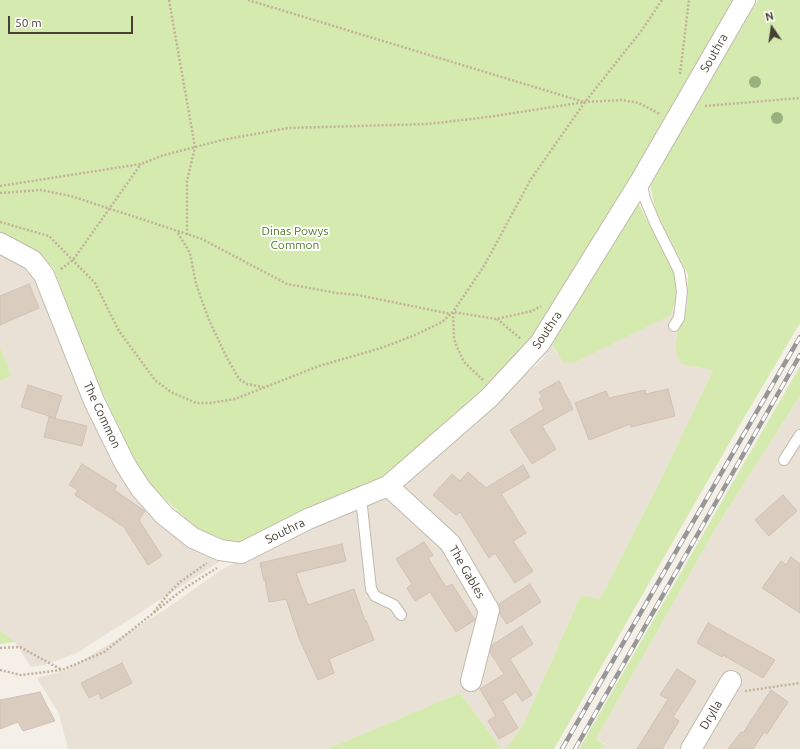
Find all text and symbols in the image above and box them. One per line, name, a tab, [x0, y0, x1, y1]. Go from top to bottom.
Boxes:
scale bar	[10, 8, 135, 34]
north arrow	[752, 8, 792, 48]
text: N	[764, 10, 775, 23]
text: 50 m	[15, 16, 42, 29]
street label: Southra	[697, 31, 731, 75]
park label: Dinas Powys Common	[262, 224, 328, 252]
street label: Southra	[529, 308, 565, 352]
street label: The Common	[80, 379, 124, 451]
street label: Southra	[263, 515, 307, 547]
street label: The Gables	[446, 543, 488, 601]
street label: Drylla	[697, 698, 725, 732]

